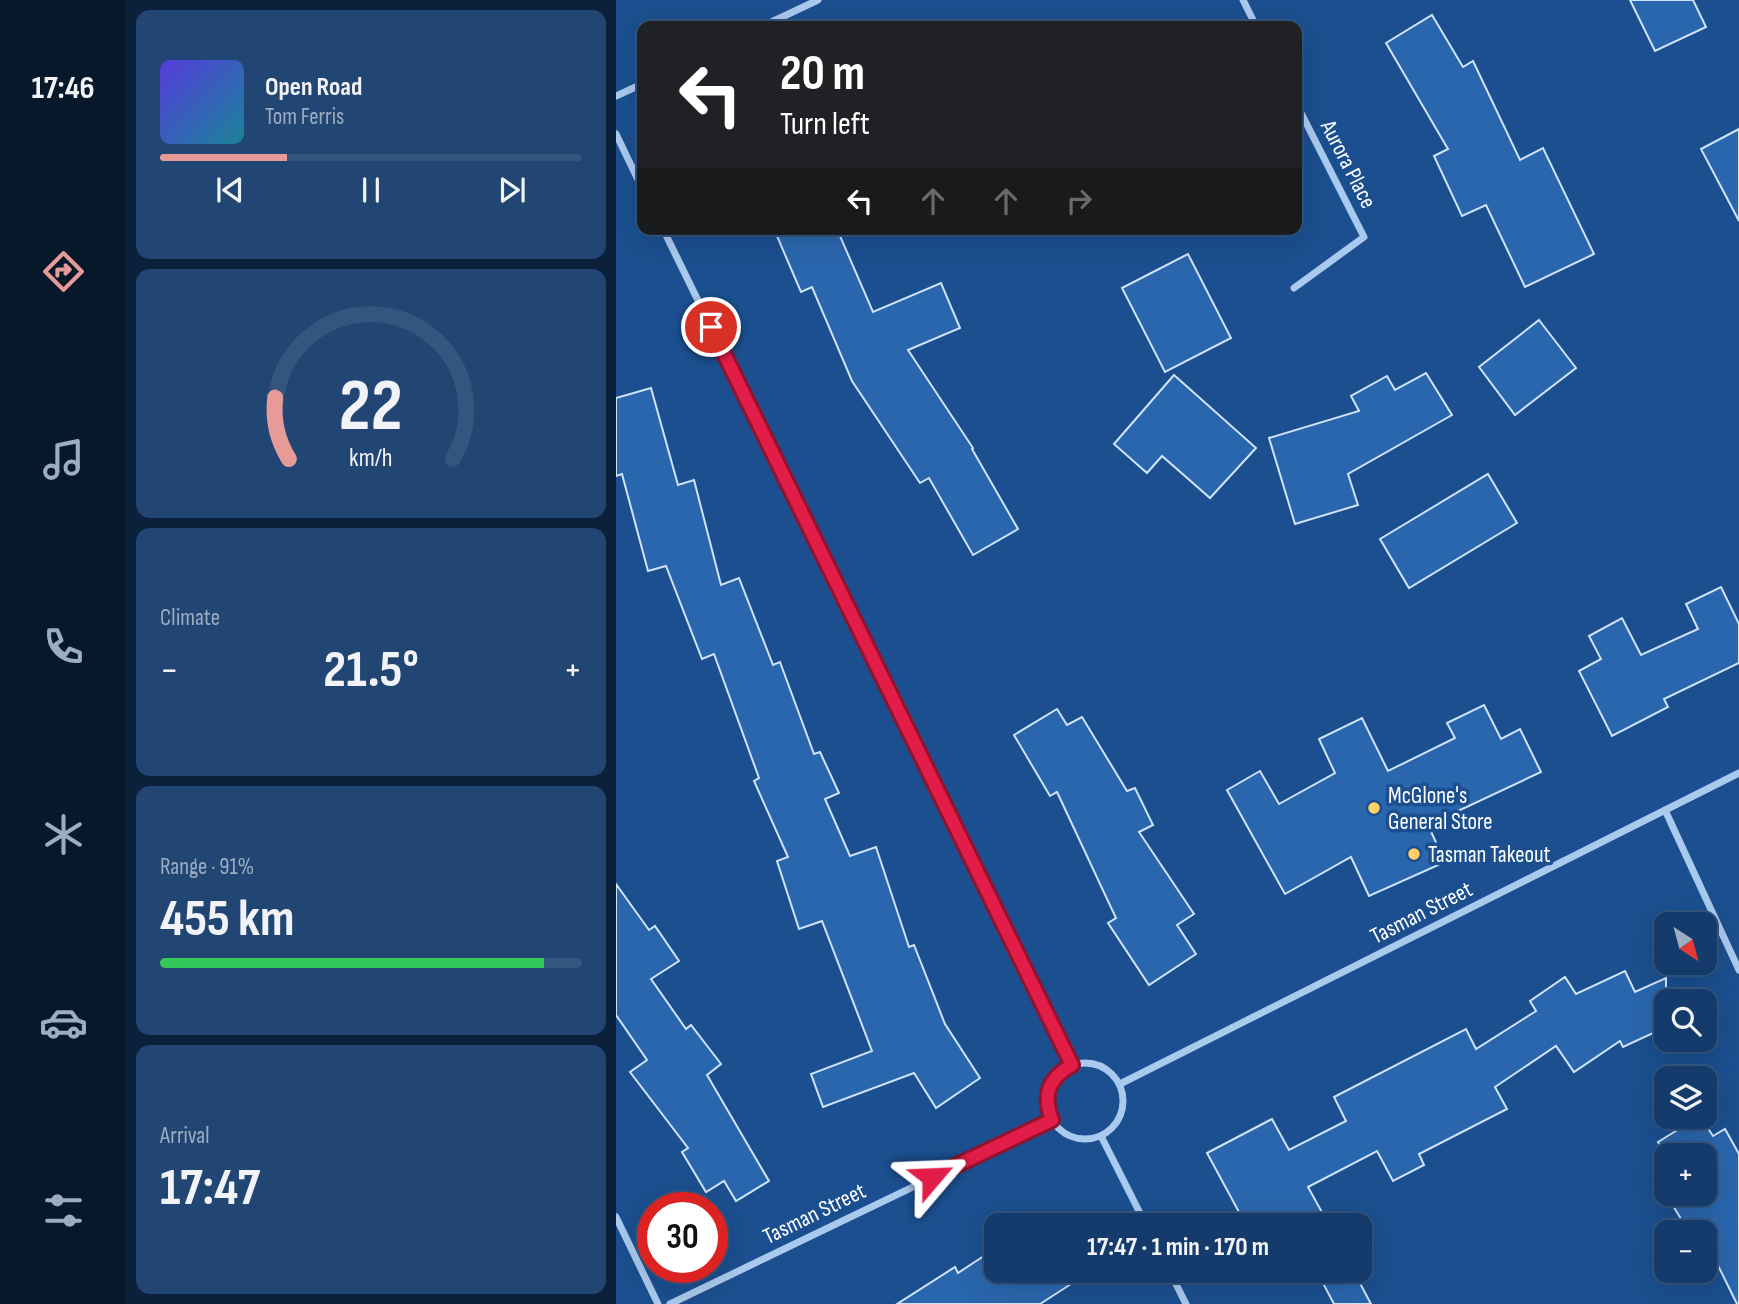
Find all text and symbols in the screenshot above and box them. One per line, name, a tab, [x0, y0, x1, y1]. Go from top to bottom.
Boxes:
text: 20 m	[780, 45, 865, 104]
icon: left	[665, 49, 756, 140]
text: 17:46	[31, 69, 95, 108]
text: Open Road	[265, 72, 362, 103]
text: Tom Ferris	[265, 103, 344, 131]
text: Turn left	[780, 105, 870, 144]
street label: Aurora Place	[1314, 115, 1382, 213]
icon: previous	[211, 171, 249, 209]
icon: pause	[352, 171, 390, 209]
icon: next	[493, 171, 531, 209]
icon: left	[841, 182, 879, 220]
icon: ahead	[914, 182, 952, 220]
icon: ahead	[987, 182, 1025, 220]
icon: right	[1060, 182, 1098, 220]
icon: directions	[39, 247, 88, 296]
pin	[681, 297, 741, 357]
icon: arrive	[692, 308, 730, 346]
text: 22	[339, 364, 403, 452]
icon: music	[39, 435, 88, 484]
text: km/h	[349, 443, 393, 474]
text: Climate	[160, 604, 220, 632]
icon: phone	[39, 622, 88, 671]
text: 21.5°	[323, 639, 419, 702]
text: −	[160, 648, 179, 693]
text: +	[563, 648, 582, 693]
place label: McGlone's General Store	[1388, 782, 1493, 836]
marker: McGlone's General Store	[1366, 800, 1382, 816]
icon: climate	[39, 810, 88, 859]
place label: Tasman Takeout	[1428, 841, 1551, 869]
marker: Tasman Takeout	[1406, 846, 1422, 862]
text: Range · 91%	[160, 853, 254, 881]
street label: Tasman Street	[1366, 875, 1477, 950]
text: 455 km	[160, 888, 294, 951]
north arrow	[1654, 912, 1717, 975]
map controls	[1654, 912, 1717, 1283]
button: search	[1654, 989, 1717, 1052]
icon: car	[39, 998, 88, 1047]
button: layers	[1654, 1066, 1717, 1129]
text: Arrival	[160, 1122, 209, 1150]
position arrow	[895, 1140, 969, 1214]
button: +	[1654, 1143, 1717, 1206]
text: 17:47	[160, 1157, 260, 1220]
street label: Tasman Street	[759, 1177, 870, 1251]
icon: filters	[39, 1186, 88, 1235]
speed limit sign: 30	[637, 1192, 728, 1283]
button: −	[1654, 1220, 1717, 1283]
text: 17:47 · 1 min · 170 m	[1087, 1232, 1269, 1263]

